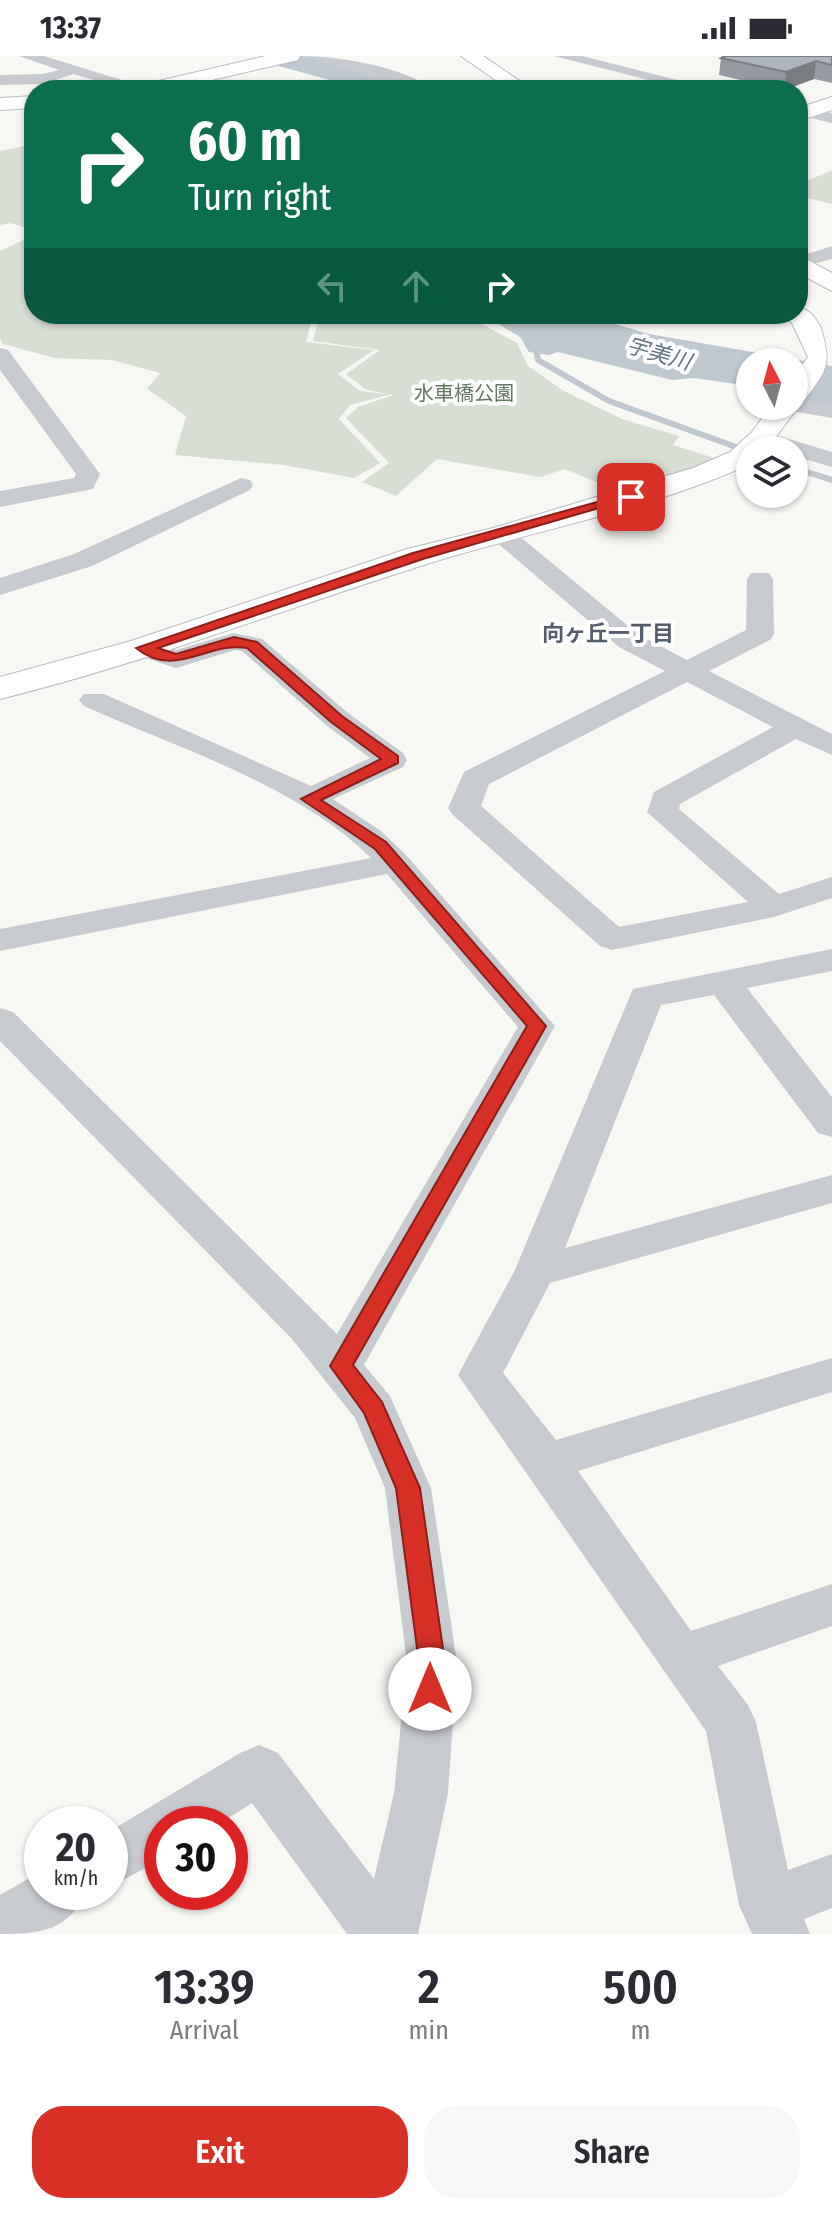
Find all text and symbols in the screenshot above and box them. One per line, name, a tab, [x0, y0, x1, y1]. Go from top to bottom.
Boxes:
text: 13:37	[40, 10, 101, 46]
text: 60 m	[188, 108, 302, 175]
icon: right	[56, 112, 160, 216]
text: Turn right	[188, 176, 331, 220]
icon: left	[310, 264, 354, 308]
icon: ahead	[394, 264, 438, 308]
icon: right	[478, 264, 522, 308]
water label: 宇美川	[623, 331, 696, 376]
north arrow	[736, 348, 808, 420]
map controls	[736, 348, 808, 508]
park label: 水車橋公園	[414, 381, 514, 405]
button: layers	[736, 436, 808, 508]
pin	[597, 463, 665, 531]
icon: arrive	[609, 475, 653, 519]
district label: 向ヶ丘一丁目	[542, 620, 674, 647]
position arrow	[388, 1647, 472, 1731]
speed limit sign: 30	[144, 1806, 248, 1910]
text: 20	[56, 1824, 96, 1872]
text: km/h	[54, 1866, 98, 1890]
text: 13:39	[154, 1958, 255, 2016]
text: 2	[418, 1958, 440, 2016]
text: 500	[603, 1958, 678, 2016]
text: Arrival	[170, 2015, 239, 2046]
text: min	[409, 2015, 449, 2046]
text: m	[630, 2015, 650, 2046]
button: Exit	[32, 2106, 408, 2198]
button: Share	[424, 2106, 800, 2198]

